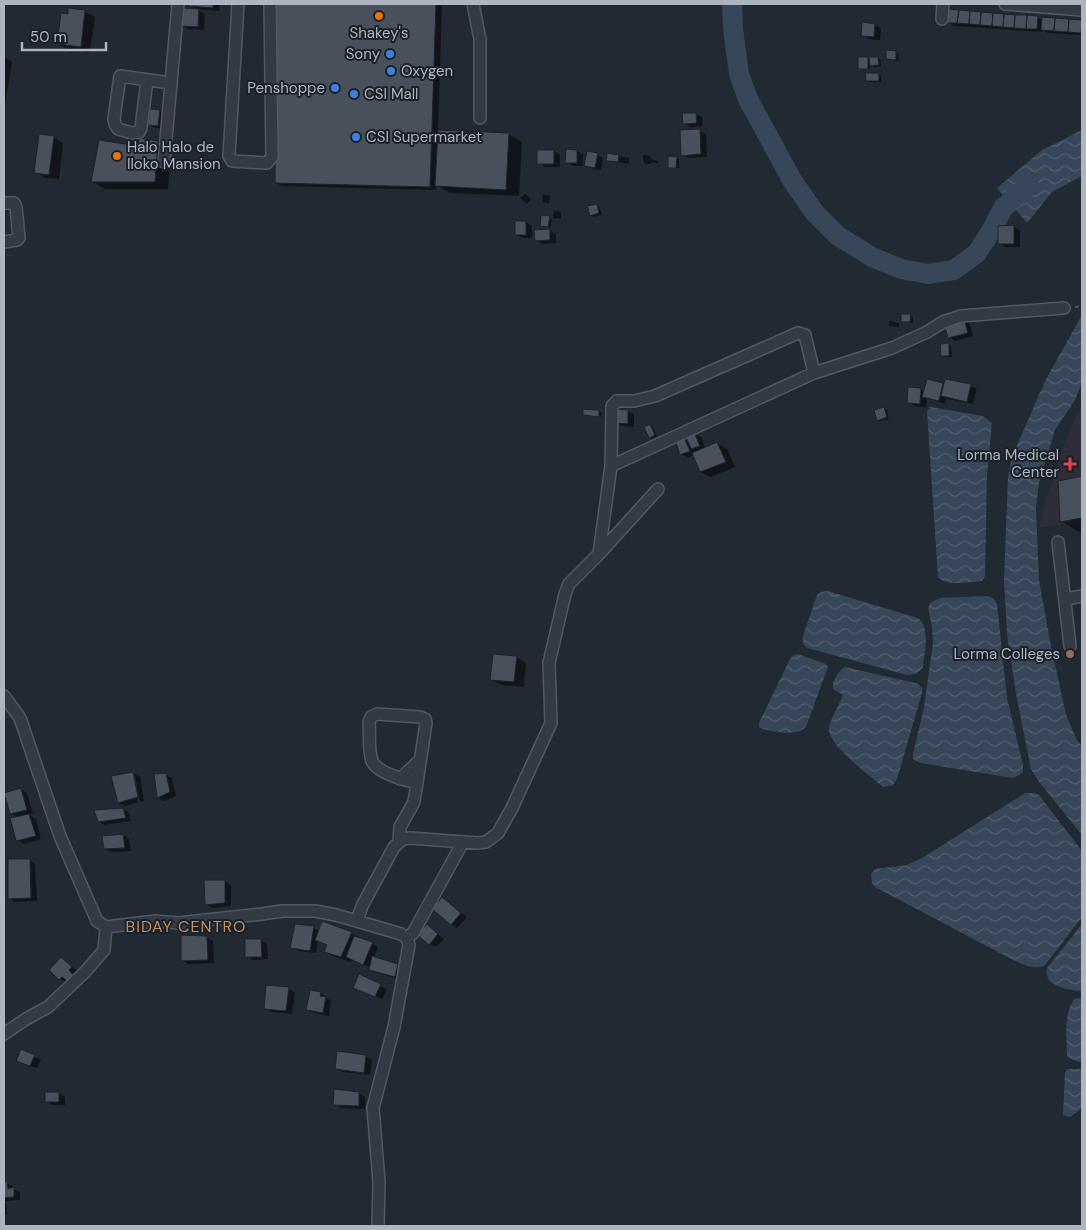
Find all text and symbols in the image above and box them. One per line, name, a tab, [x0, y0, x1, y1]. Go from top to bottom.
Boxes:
marker: Shakey's	[373, 10, 385, 22]
scale bar	[22, 20, 106, 52]
place label: Shakey's	[350, 23, 408, 43]
text: 50 m	[30, 27, 67, 47]
place label: Sony	[346, 44, 381, 64]
marker: Sony	[384, 48, 396, 60]
place label: Oxygen	[401, 61, 453, 81]
marker: Oxygen	[385, 65, 397, 77]
place label: Penshoppe	[247, 78, 325, 98]
marker: Penshoppe	[329, 82, 341, 94]
place label: CSI Mall	[364, 84, 418, 104]
marker: CSI Mall	[348, 88, 360, 100]
place label: CSI Supermarket	[366, 127, 482, 147]
marker: CSI Supermarket	[350, 131, 362, 143]
place label: Halo Halo de Iloko Mansion	[127, 137, 221, 174]
marker: Halo Halo de Iloko Mansion	[111, 150, 123, 162]
place label: Lorma Medical Center	[957, 445, 1059, 482]
marker: Lorma Medical Center	[1063, 457, 1077, 471]
place label: Lorma Colleges	[954, 644, 1060, 664]
marker: Lorma Colleges	[1064, 648, 1076, 660]
district label: BIDAY CENTRO	[125, 916, 247, 937]

